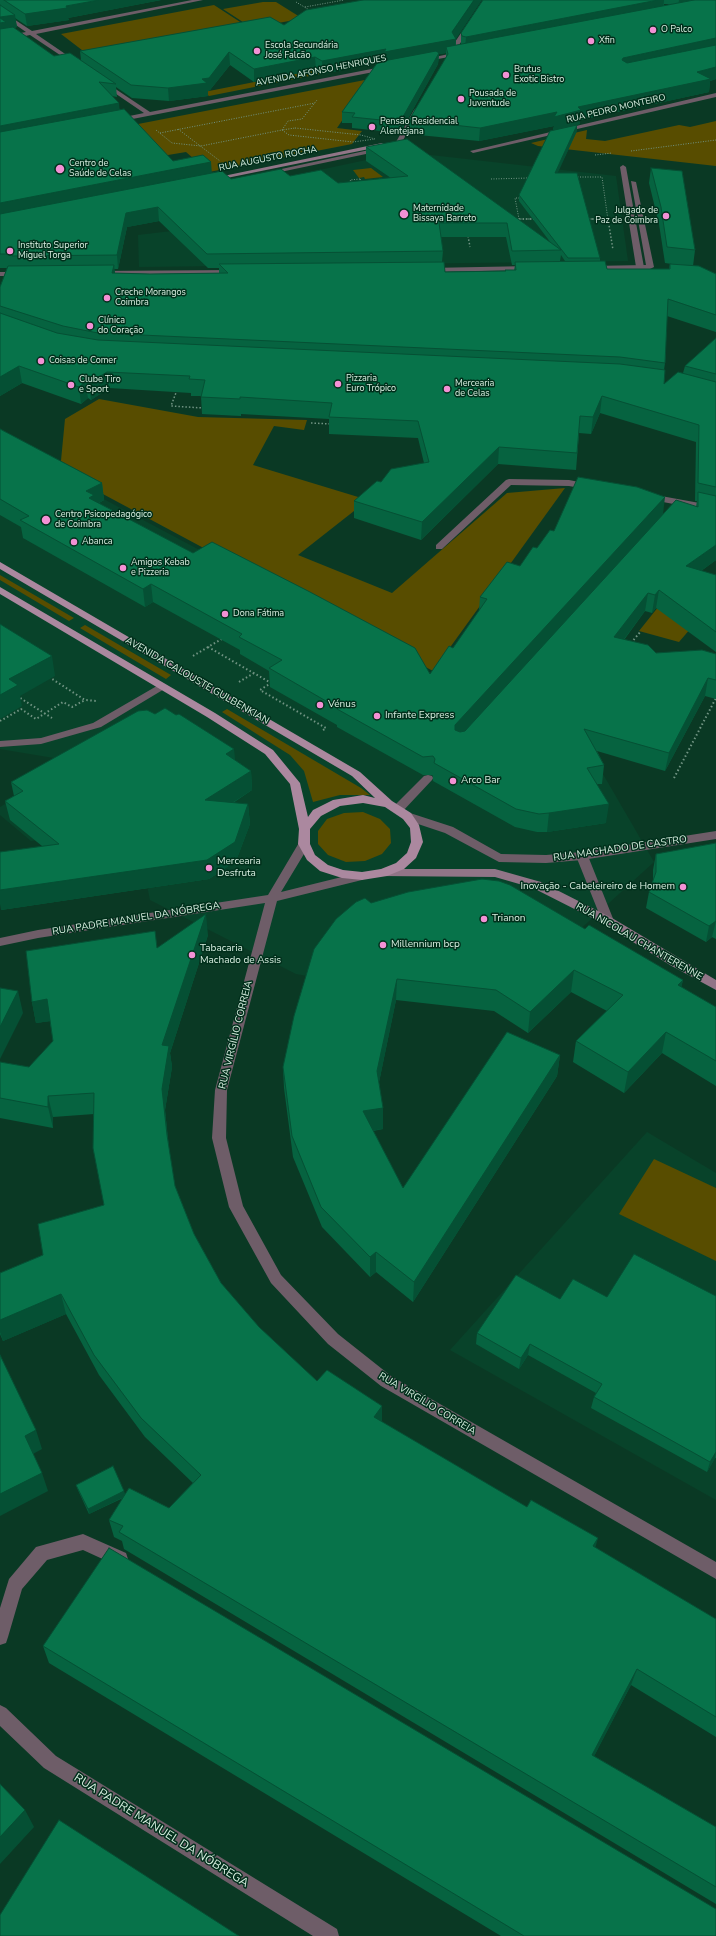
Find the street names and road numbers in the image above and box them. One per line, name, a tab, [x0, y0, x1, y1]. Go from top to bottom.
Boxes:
street label: AVENIDA AFONSO HENRIQUES	[255, 53, 387, 89]
street label: RUA PEDRO MONTEIRO	[565, 92, 667, 126]
street label: RUA AUGUSTO ROCHA	[218, 144, 318, 174]
street label: AVENIDA CALOUSTE GULBENKIAN	[123, 635, 271, 727]
street label: RUA MACHADO DE CASTRO	[552, 834, 688, 864]
street label: RUA PADRE MANUEL DA NÓBREGA	[51, 900, 221, 938]
street label: RUA NICOLAU CHANTERENNE	[574, 901, 704, 983]
street label: RUA VIRGÍLIO CORREIA	[217, 980, 255, 1090]
street label: RUA VIRGÍLIO CORREIA	[376, 1370, 478, 1438]
street label: RUA PADRE MANUEL DA NÓBREGA	[71, 1771, 251, 1891]

